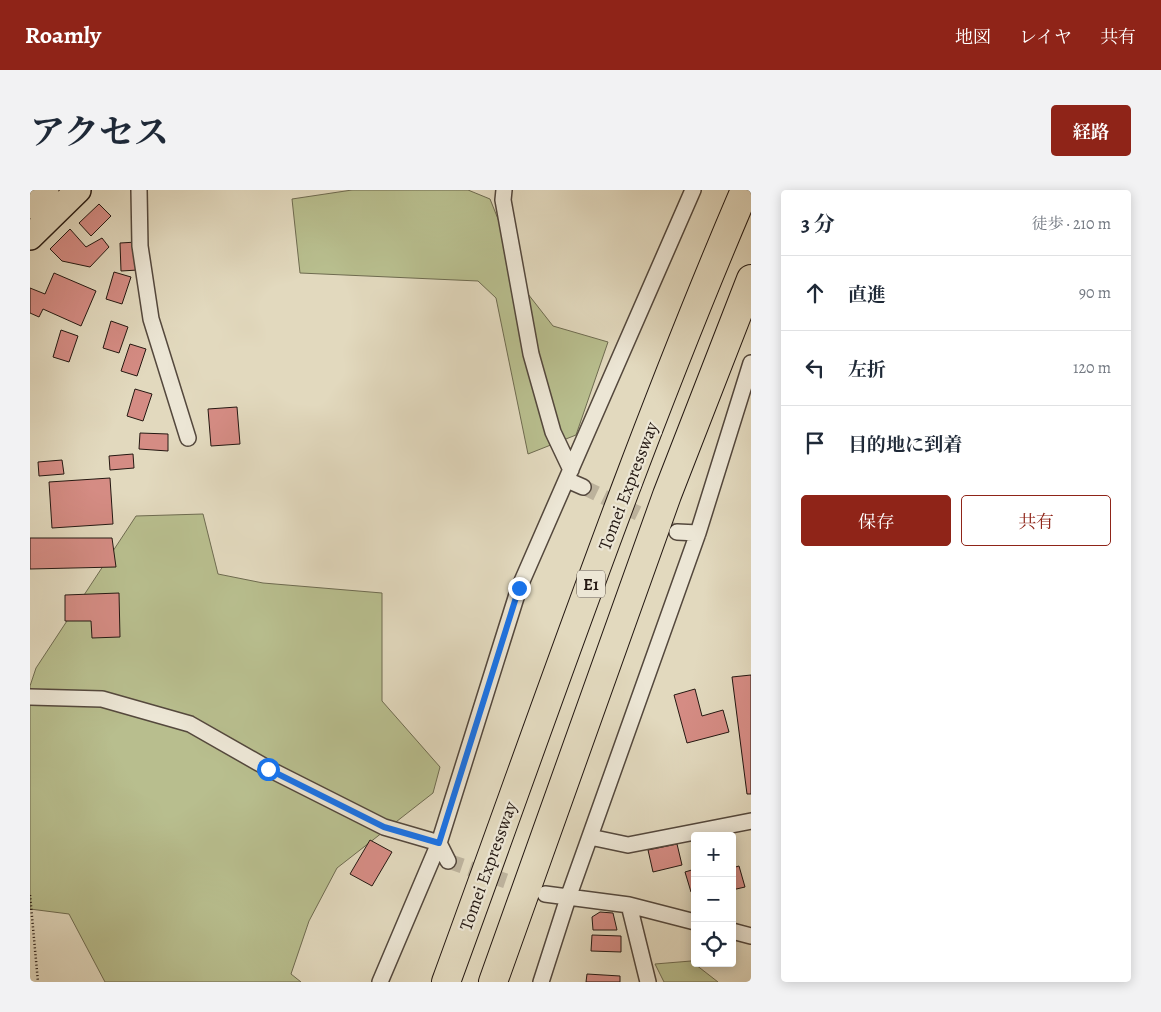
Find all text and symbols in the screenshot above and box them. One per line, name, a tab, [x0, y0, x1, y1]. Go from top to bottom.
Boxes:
text: Roamly	[25, 19, 101, 51]
text: 地図	[955, 25, 991, 49]
text: レイヤ	[1019, 25, 1072, 49]
text: 共有	[1100, 25, 1136, 49]
button: 経路	[1051, 105, 1131, 156]
text: アクセス	[30, 108, 169, 156]
text: 3 分	[801, 210, 835, 238]
text: 徒歩 · 210 m	[1031, 213, 1111, 235]
icon: ahead	[801, 279, 829, 307]
text: 直進	[848, 282, 886, 308]
text: 90 m	[1079, 282, 1111, 304]
icon: left	[801, 354, 829, 382]
text: 左折	[848, 357, 886, 383]
text: 120 m	[1073, 357, 1111, 379]
street label: Tomei Expressway	[592, 417, 664, 554]
icon: arrive	[801, 429, 829, 457]
text: 目的地に到着	[848, 432, 962, 458]
button: 保存	[801, 495, 951, 546]
button: 共有	[961, 495, 1111, 546]
road number: E1	[577, 570, 605, 598]
route end	[508, 577, 531, 600]
route start	[257, 758, 280, 781]
street label: Tomei Expressway	[453, 797, 523, 934]
map controls	[691, 832, 736, 967]
button: +	[691, 832, 736, 877]
button: −	[691, 877, 736, 922]
button: locate	[691, 922, 736, 967]

